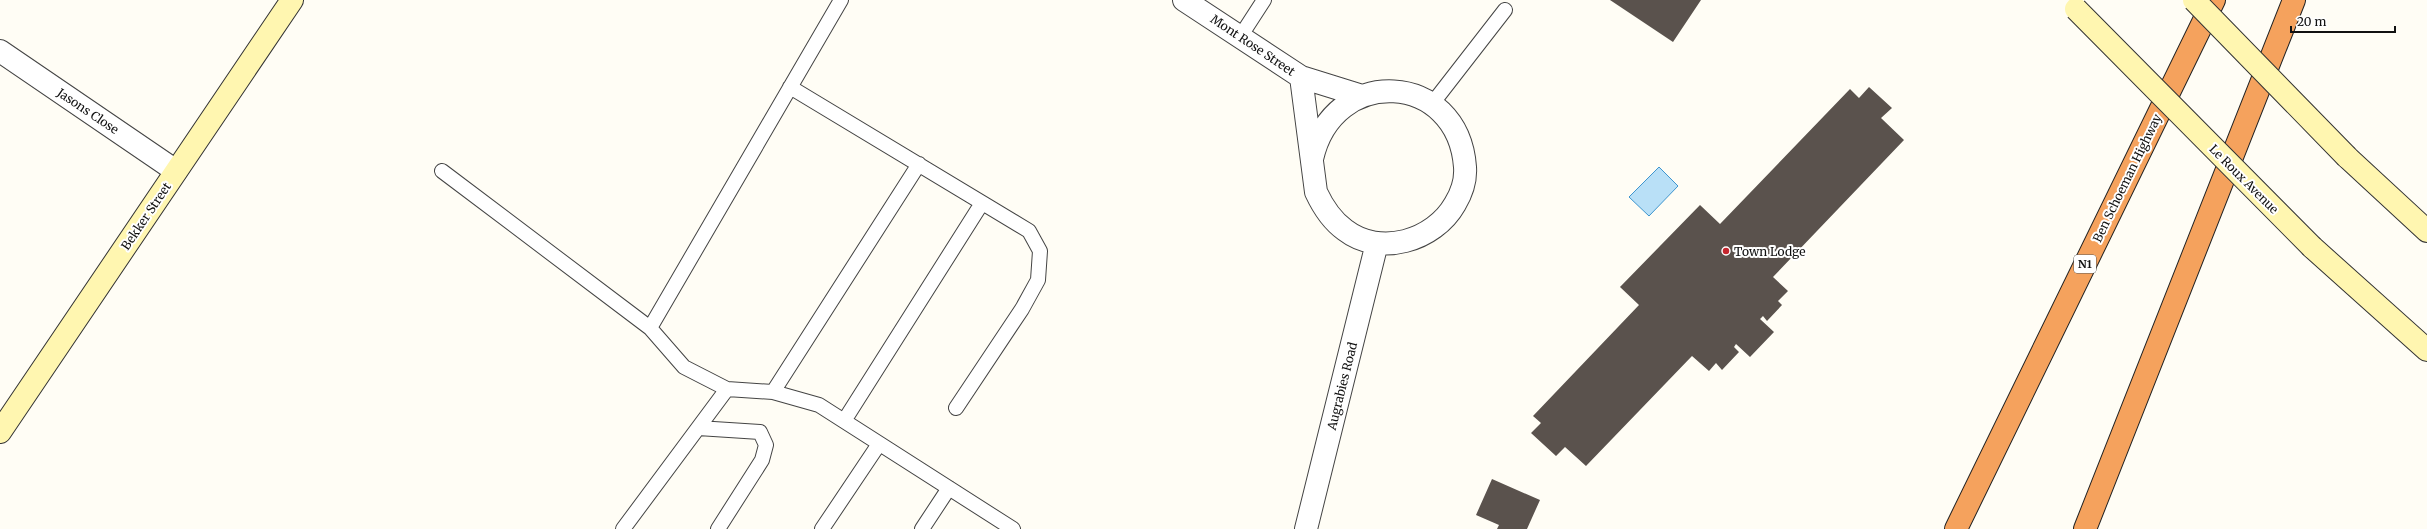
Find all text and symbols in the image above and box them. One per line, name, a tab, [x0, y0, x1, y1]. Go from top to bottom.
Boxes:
scale bar	[2291, 8, 2395, 34]
street label: Mont Rose Street	[1208, 11, 1298, 79]
text: 20 m	[2297, 14, 2326, 29]
street label: Jasons Close	[54, 84, 122, 137]
street label: Ben Schoeman Highway	[2089, 111, 2165, 245]
street label: Le Roux Avenue	[2206, 141, 2282, 217]
street label: Bekker Street	[118, 179, 174, 253]
place label: Town Lodge	[1734, 244, 1806, 259]
marker: Town Lodge	[1721, 246, 1731, 256]
road number: N1	[2074, 255, 2096, 273]
street label: Augrabies Road	[1324, 341, 1360, 432]

